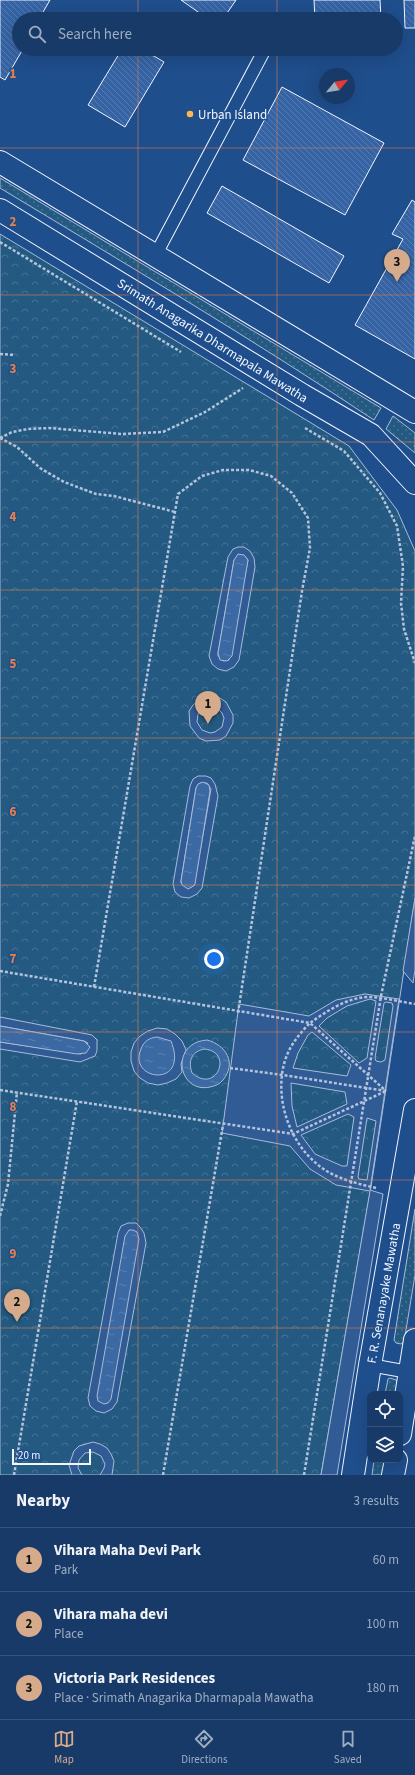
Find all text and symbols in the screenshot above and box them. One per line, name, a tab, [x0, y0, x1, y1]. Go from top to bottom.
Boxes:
search box	[12, 12, 403, 56]
icon: search	[26, 23, 48, 45]
text: Search here	[58, 24, 132, 45]
text: 1	[10, 65, 17, 83]
north arrow	[319, 68, 355, 104]
place label: Urban Island	[198, 106, 267, 124]
marker: Urban Island	[185, 109, 195, 119]
text: 2	[10, 213, 17, 231]
pin: 3	[384, 249, 410, 282]
street label: Srimath Anagarika Dharmapala Mawatha	[114, 274, 311, 407]
text: 3	[10, 360, 17, 378]
text: 4	[10, 508, 17, 526]
text: 5	[10, 655, 17, 673]
pin: 1	[195, 691, 221, 724]
text: 6	[10, 803, 17, 821]
your location	[204, 949, 224, 969]
text: 7	[10, 950, 17, 968]
text: 8	[10, 1098, 17, 1116]
street label: F. R. Senanayake Mawatha	[363, 1221, 405, 1365]
text: 9	[10, 1245, 17, 1263]
pin: 2	[4, 1289, 30, 1322]
map controls	[367, 1391, 403, 1463]
button: locate	[367, 1391, 403, 1427]
button: layers	[367, 1427, 403, 1463]
scale bar	[12, 1447, 91, 1466]
text: 20 m	[18, 1448, 40, 1463]
text: Nearby	[16, 1489, 70, 1513]
text: 3 results	[354, 1492, 399, 1510]
text: Vihara Maha Devi Park	[54, 1540, 201, 1561]
text: 1	[26, 1551, 32, 1569]
text: 60 m	[373, 1551, 399, 1569]
text: Park	[54, 1561, 78, 1579]
text: Vihara maha devi	[54, 1604, 168, 1625]
text: 2	[26, 1615, 32, 1633]
text: 100 m	[366, 1615, 399, 1633]
text: Place	[54, 1625, 83, 1643]
text: Victoria Park Residences	[54, 1668, 215, 1689]
text: 3	[26, 1679, 32, 1697]
text: 180 m	[366, 1679, 399, 1697]
text: Place · Srimath Anagarika Dharmapala Mawatha	[54, 1689, 314, 1707]
tab: Map	[53, 1728, 75, 1767]
tab: Directions	[181, 1728, 228, 1767]
tab: Saved	[334, 1728, 362, 1767]

